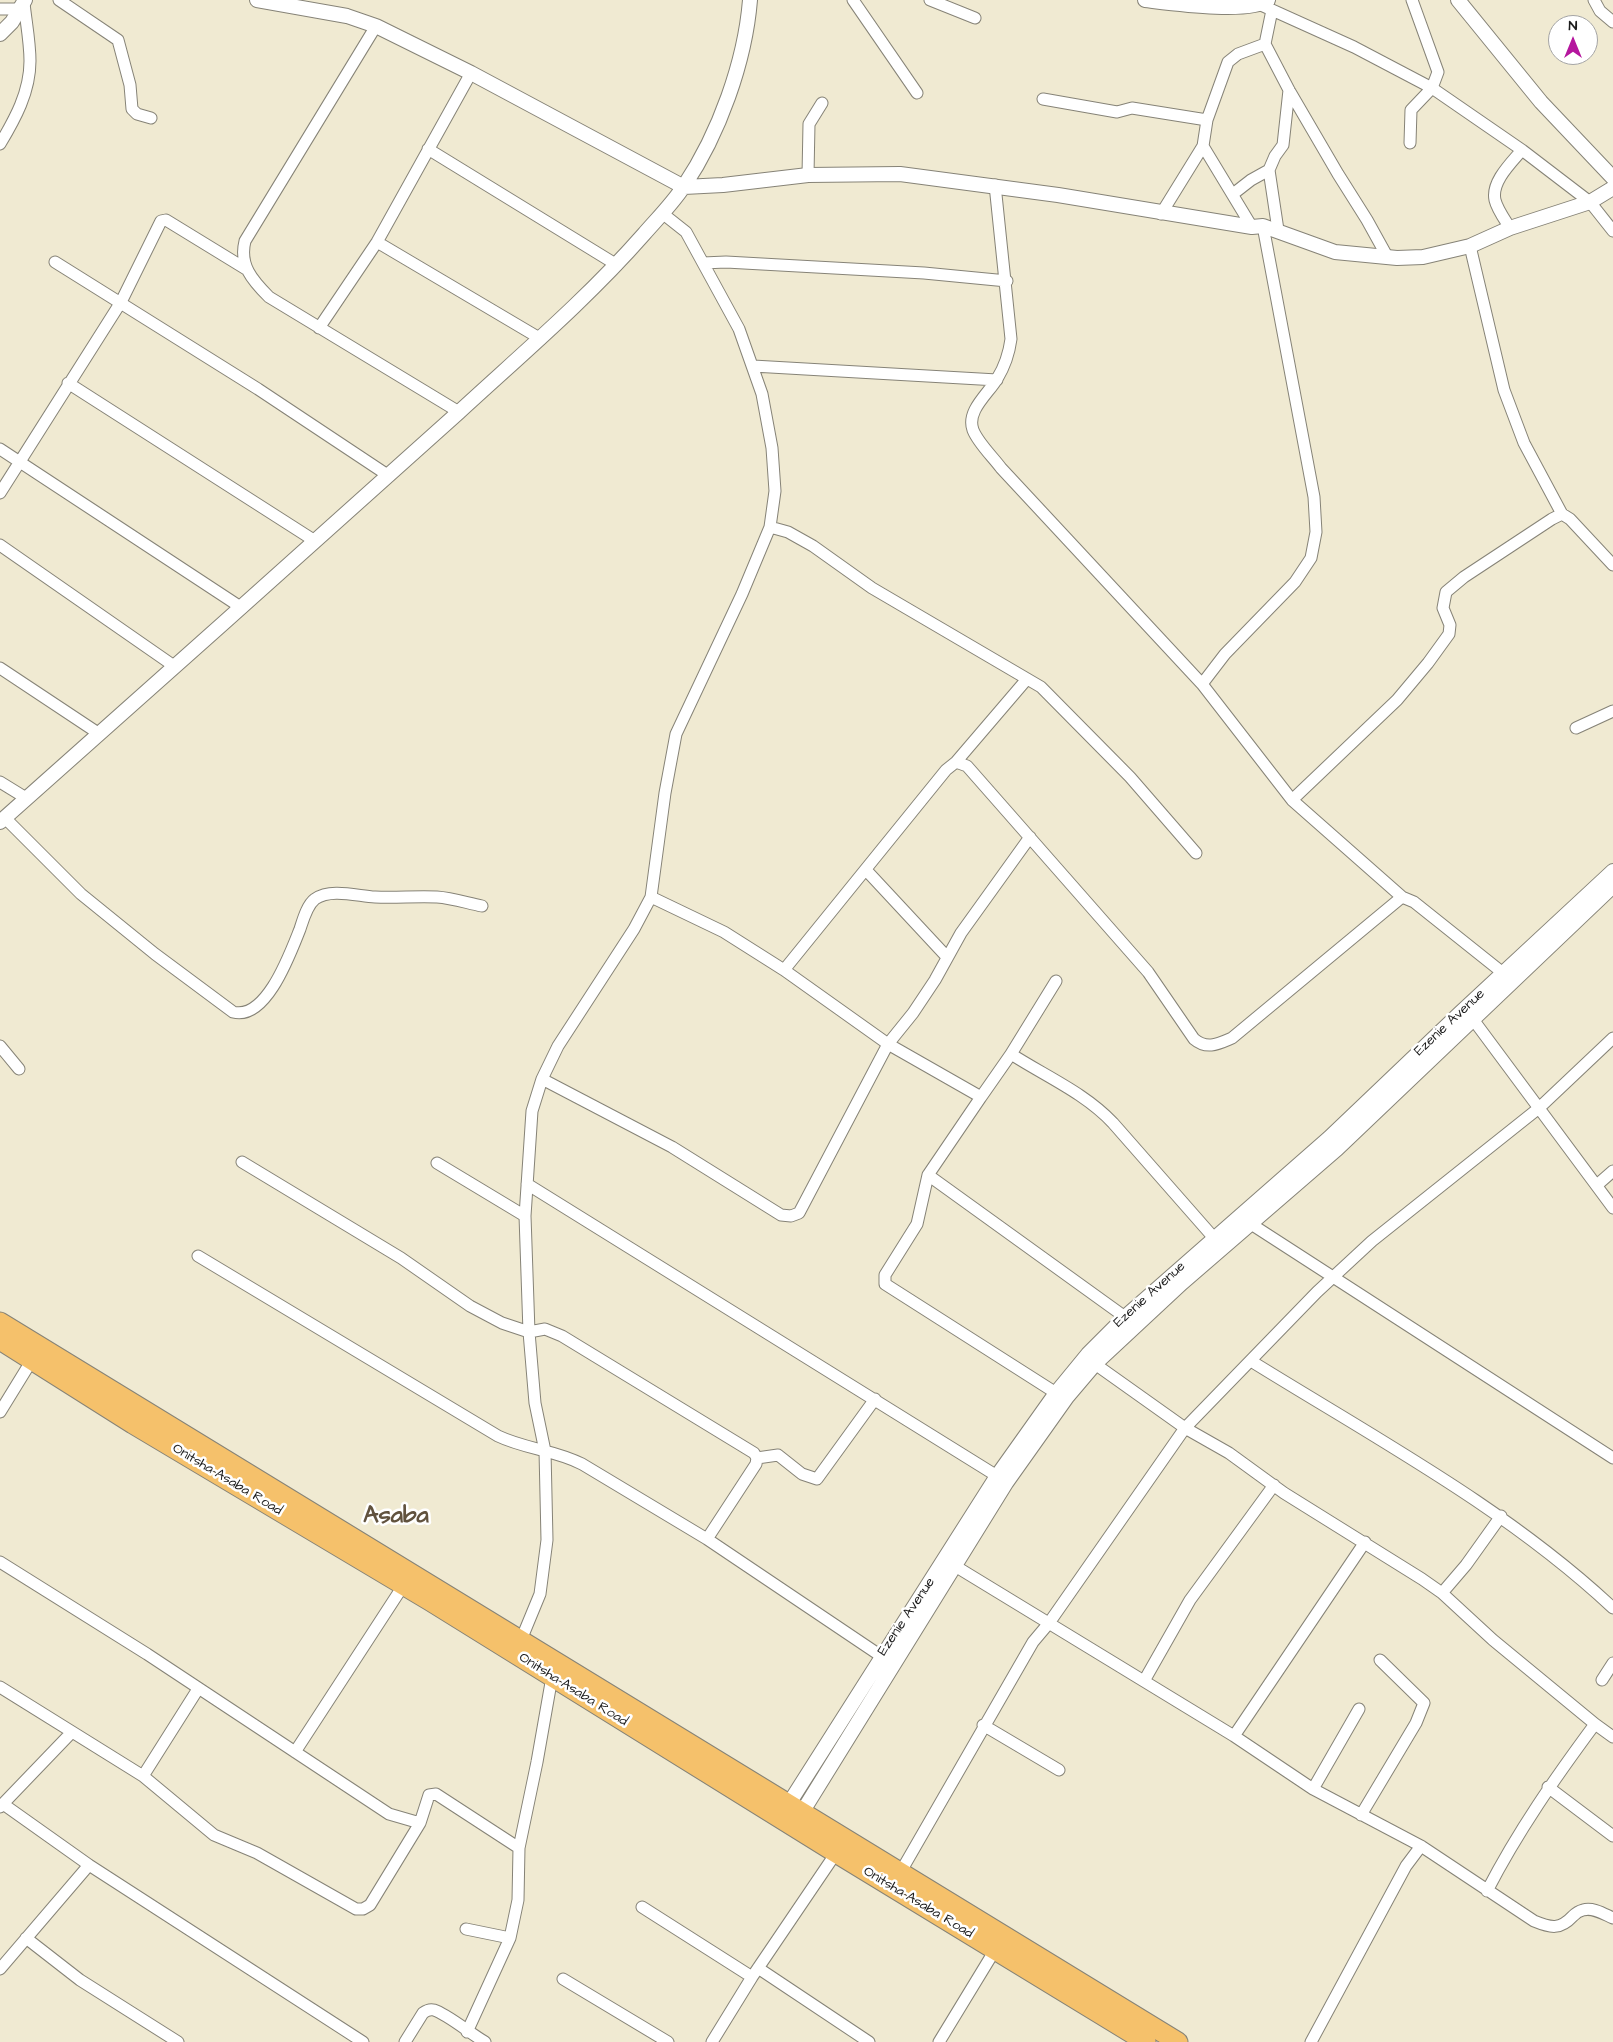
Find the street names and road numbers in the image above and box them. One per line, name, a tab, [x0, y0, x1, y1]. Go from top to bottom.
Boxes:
street label: Ezenie Avenue	[1411, 986, 1489, 1060]
street label: Ezenie Avenue	[1111, 1258, 1189, 1332]
street label: Onitsha-Asaba Road	[169, 1440, 285, 1520]
street label: Ezenie Avenue	[875, 1575, 939, 1659]
street label: Onitsha-Asaba Road	[515, 1650, 631, 1730]
street label: Onitsha-Asaba Road	[860, 1863, 976, 1943]

